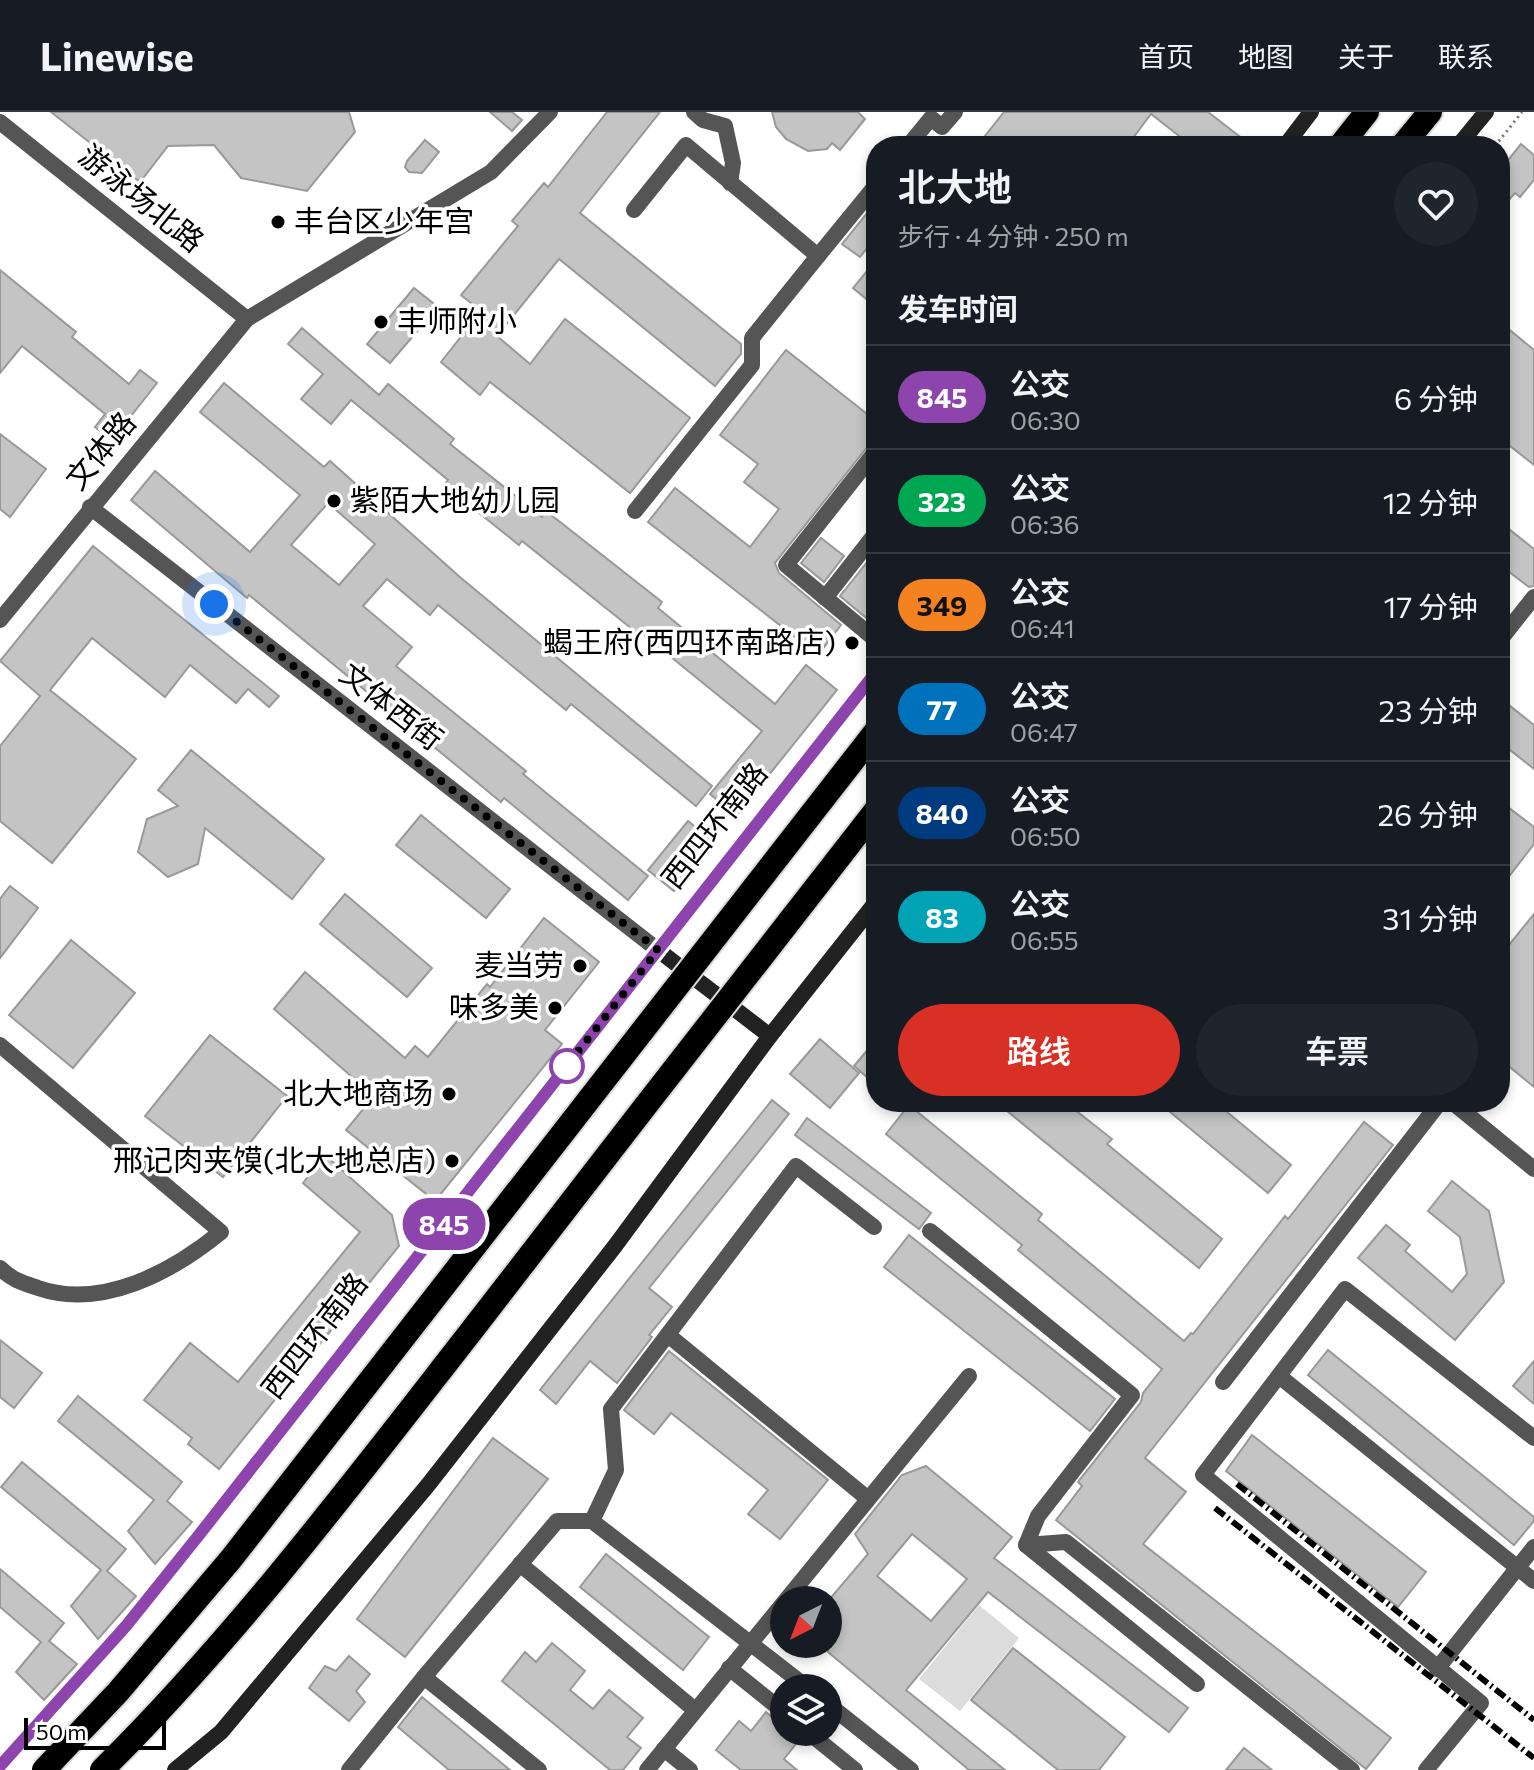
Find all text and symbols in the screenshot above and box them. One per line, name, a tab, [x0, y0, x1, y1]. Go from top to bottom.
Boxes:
text: Linewise	[40, 32, 194, 79]
text: 首页	[1138, 39, 1194, 73]
text: 地图	[1238, 39, 1294, 73]
text: 关于	[1338, 39, 1394, 73]
text: 联系	[1438, 39, 1494, 73]
street label: 游泳场北路	[73, 135, 213, 259]
text: 北大地	[898, 162, 1012, 209]
button: heart	[1394, 162, 1478, 246]
place label: 丰台区少年宫	[294, 201, 474, 238]
marker: 丰台区少年宫	[269, 213, 287, 231]
text: 步行 · 4 分钟 · 250 m	[898, 220, 1129, 251]
text: 发车时间	[898, 289, 1018, 326]
place label: 丰师附小	[397, 301, 517, 338]
marker: 丰师附小	[372, 313, 390, 331]
text: 公交	[1010, 364, 1070, 401]
text: 6 分钟	[1394, 379, 1478, 416]
text: 845	[917, 380, 967, 414]
street label: 文体路	[56, 403, 142, 496]
text: 06:30	[1010, 404, 1081, 435]
text: 公交	[1010, 468, 1070, 505]
place label: 紫陌大地幼儿园	[350, 480, 560, 517]
text: 12 分钟	[1383, 483, 1478, 520]
text: 323	[918, 484, 966, 518]
marker: 紫陌大地幼儿园	[325, 492, 343, 510]
text: 06:36	[1010, 508, 1080, 539]
text: 公交	[1010, 572, 1070, 609]
your location	[194, 584, 234, 624]
text: 17 分钟	[1384, 587, 1478, 624]
text: 349	[917, 588, 967, 622]
text: 06:41	[1010, 612, 1075, 643]
place label: 蝎王府(西四环南路店)	[543, 622, 836, 659]
marker: 蝎王府(西四环南路店)	[843, 634, 861, 652]
street label: 文体西街	[334, 654, 451, 757]
text: 公交	[1010, 676, 1070, 713]
text: 23 分钟	[1379, 691, 1478, 728]
text: 77	[927, 692, 957, 726]
text: 06:47	[1010, 716, 1078, 747]
street label: 西四环南路	[652, 754, 774, 895]
text: 公交	[1010, 780, 1070, 817]
text: 26 分钟	[1377, 795, 1478, 832]
text: 840	[915, 796, 969, 830]
text: 06:50	[1010, 820, 1081, 851]
text: 公交	[1010, 884, 1070, 921]
text: 31 分钟	[1382, 899, 1478, 936]
text: 83	[925, 900, 959, 934]
text: 06:55	[1010, 924, 1079, 955]
place label: 麦当劳	[474, 945, 564, 982]
marker: 麦当劳	[571, 957, 589, 975]
place label: 味多美	[449, 987, 539, 1024]
marker: 味多美	[546, 999, 564, 1017]
button: 路线	[898, 1004, 1180, 1096]
button: 车票	[1196, 1004, 1478, 1096]
unlabelled marker	[550, 1049, 584, 1083]
place label: 北大地商场	[283, 1073, 433, 1110]
marker: 北大地商场	[440, 1085, 458, 1103]
place label: 邢记肉夹馍(北大地总店)	[113, 1140, 436, 1177]
marker: 邢记肉夹馍(北大地总店)	[443, 1152, 461, 1170]
line badge: 845	[398, 1198, 490, 1250]
text: 845	[419, 1207, 469, 1241]
street label: 西四环南路	[252, 1264, 374, 1405]
north arrow	[770, 1586, 842, 1658]
map controls	[770, 1586, 842, 1746]
button: layers	[770, 1674, 842, 1746]
scale bar	[24, 1714, 166, 1750]
text: 50 m	[36, 1718, 86, 1745]

